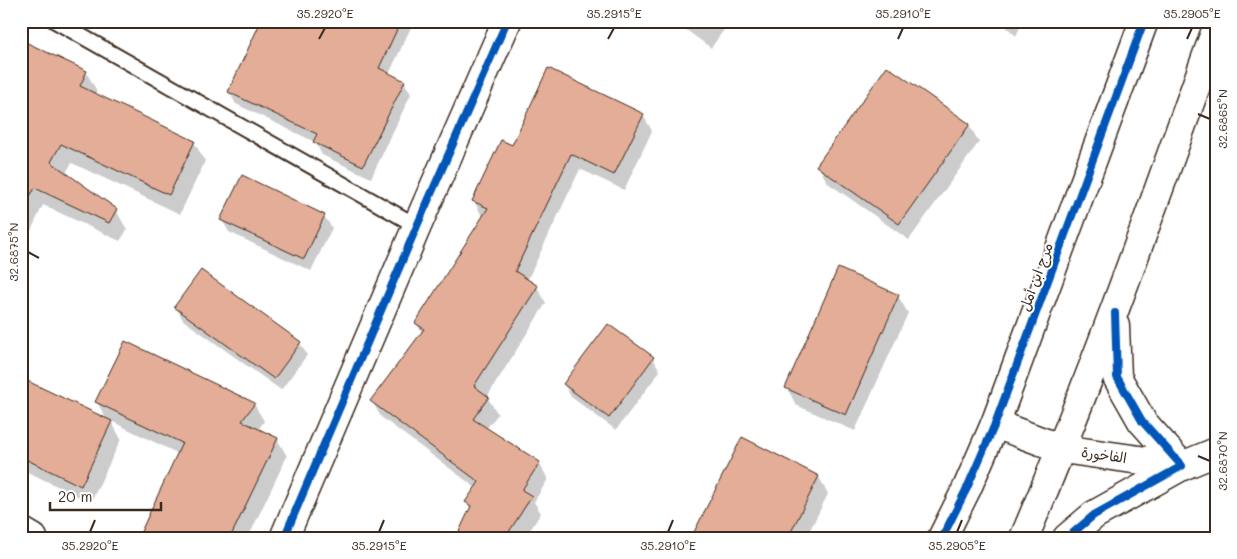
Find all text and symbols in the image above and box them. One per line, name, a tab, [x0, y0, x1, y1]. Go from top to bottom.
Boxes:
text: 35.2920°E	[297, 5, 354, 21]
text: 35.2915°E	[586, 5, 642, 21]
text: 35.2910°E	[875, 5, 931, 21]
text: 35.2905°E	[1163, 5, 1221, 21]
text: 32.6865°N	[1214, 89, 1230, 149]
text: 32.6875°N	[5, 223, 21, 281]
street label: مرج ابن أمل	[1014, 240, 1058, 314]
text: 32.6870°N	[1214, 431, 1230, 491]
street label: الفاخورة	[1080, 442, 1128, 468]
scale bar	[50, 479, 161, 511]
text: 20 m	[58, 486, 92, 506]
text: 35.2920°E	[62, 537, 119, 553]
text: 35.2915°E	[351, 537, 407, 553]
text: 35.2910°E	[640, 537, 696, 553]
text: 35.2905°E	[928, 537, 986, 553]

